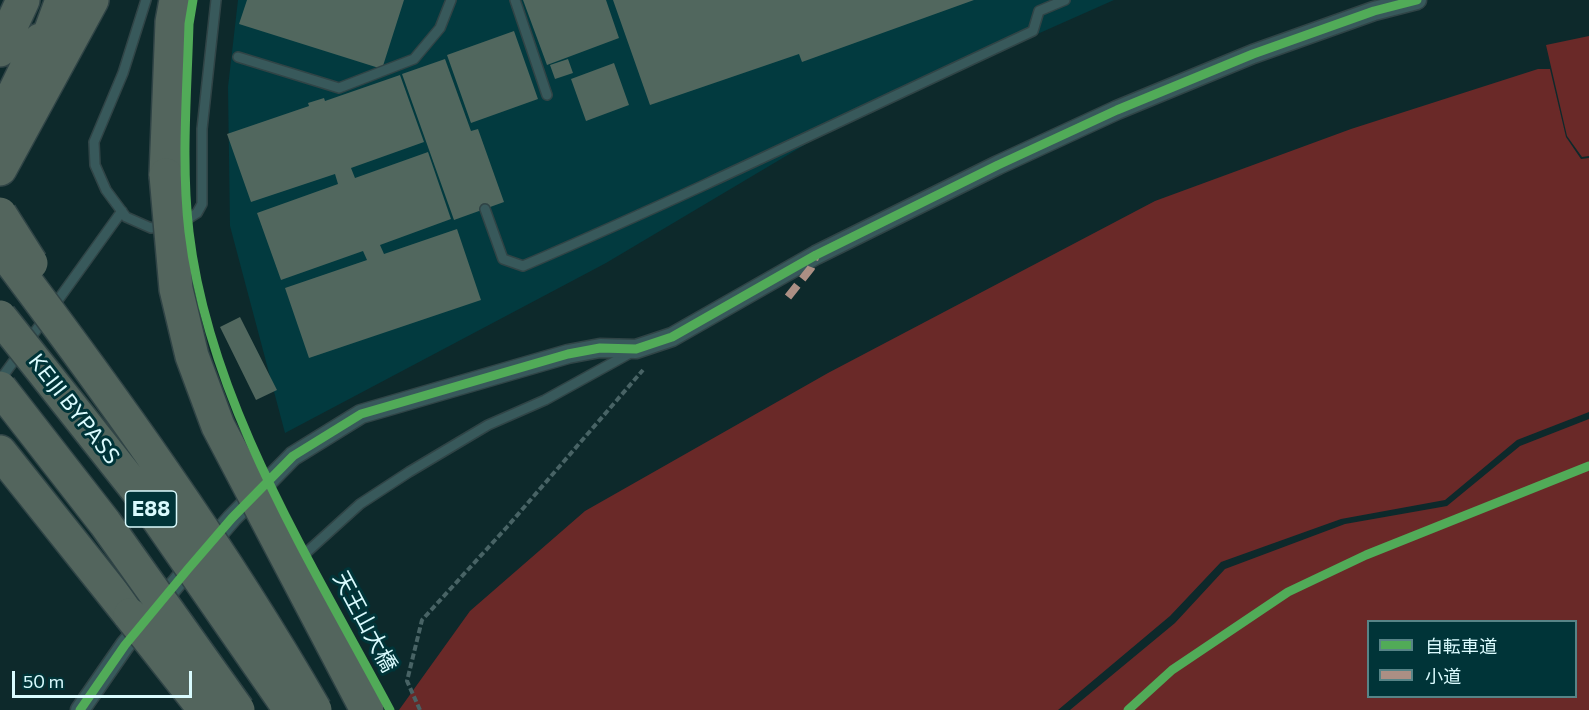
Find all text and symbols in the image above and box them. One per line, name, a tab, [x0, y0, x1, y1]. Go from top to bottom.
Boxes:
street label: KEIJI BYPASS	[23, 349, 125, 469]
road number: E88	[126, 491, 176, 527]
street label: 天王山大橋	[328, 567, 402, 677]
legend	[1367, 620, 1577, 698]
text: 自転車道	[1425, 635, 1497, 657]
scale bar	[15, 659, 195, 697]
text: 小道	[1425, 665, 1461, 687]
text: 50 m	[23, 670, 64, 692]

